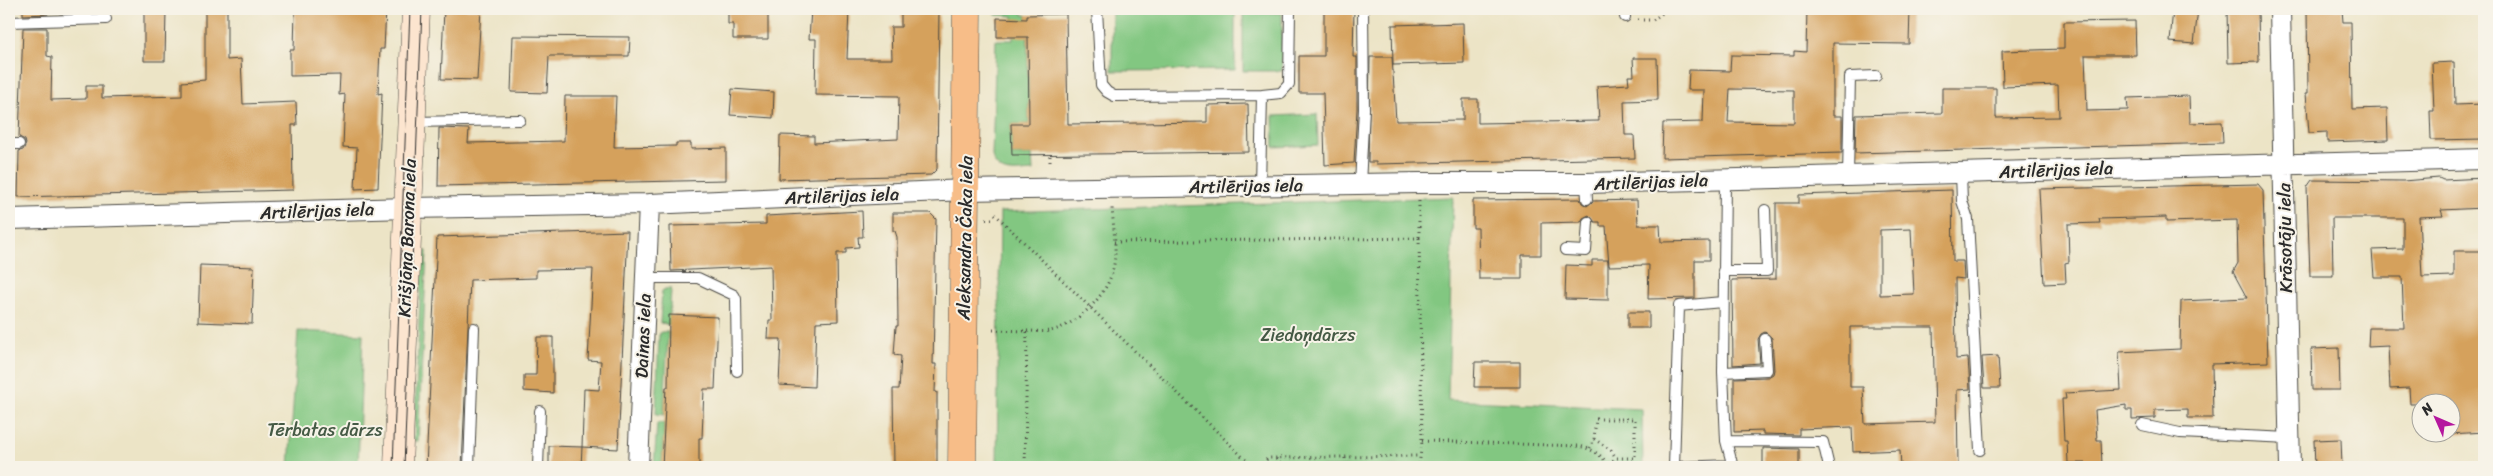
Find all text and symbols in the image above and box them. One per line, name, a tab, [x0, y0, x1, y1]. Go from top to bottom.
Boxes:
street label: Artilērijas iela	[1997, 152, 2114, 188]
street label: Aleksandra Čaka iela	[948, 155, 982, 321]
street label: Krišjāņa Barona iela	[388, 157, 426, 318]
street label: Artilērijas iela	[1592, 164, 1709, 200]
street label: Artilērijas iela	[1188, 169, 1303, 203]
street label: Artilērijas iela	[783, 178, 900, 214]
street label: Krāsotāju iela	[2268, 182, 2302, 293]
street label: Artilērijas iela	[258, 193, 375, 229]
street label: Dainas iela	[626, 293, 660, 379]
park label: Ziedoņdārzs	[1261, 319, 1356, 351]
north arrow	[2410, 394, 2460, 444]
text: N	[2414, 397, 2440, 422]
park label: Tērbatas dārzs	[267, 414, 384, 446]

